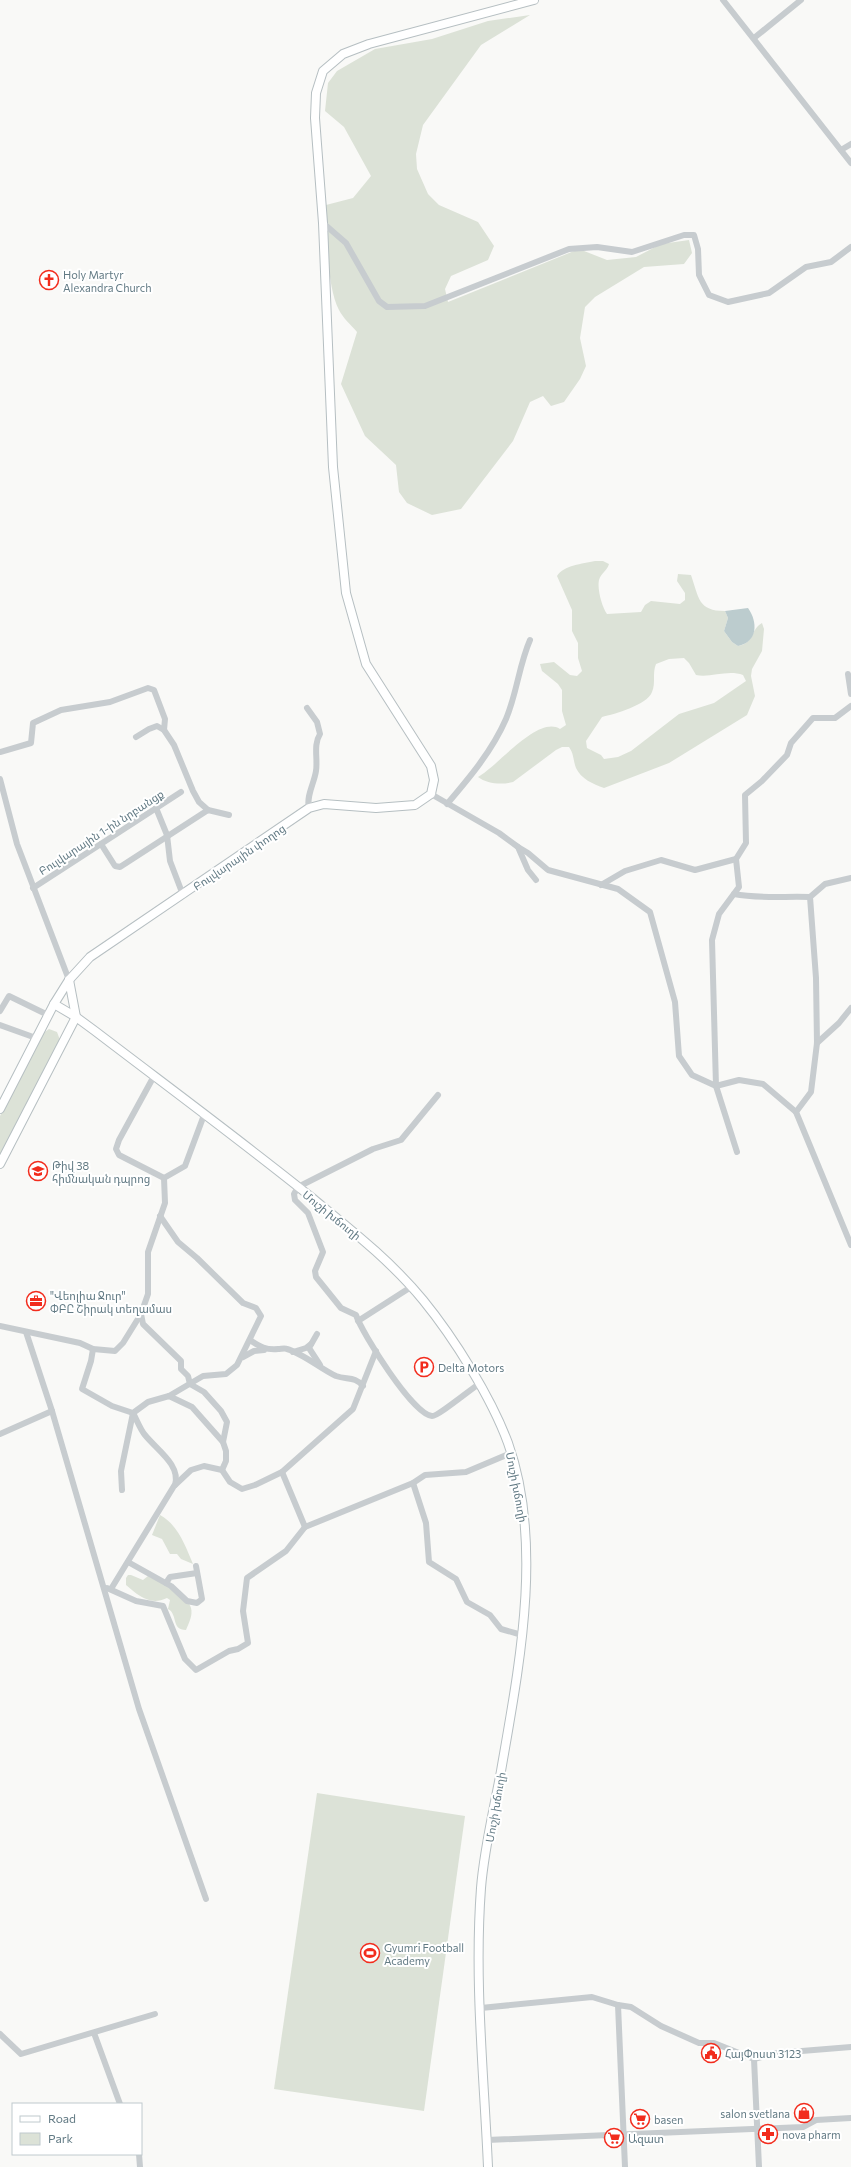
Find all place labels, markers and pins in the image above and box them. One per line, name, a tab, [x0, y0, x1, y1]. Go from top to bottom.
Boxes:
place label: Holy Martyr Alexandra Church	[63, 268, 152, 294]
church icon: Holy Martyr Alexandra Church	[38, 269, 60, 291]
place label: Թիվ 38 հիմնական դպրոց	[52, 1159, 150, 1186]
school or university icon: Թիվ 38 հիմնական դպրոց	[27, 1160, 49, 1182]
place label: "Վեոլիա Ջուր" ՓԲԸ Շիրակ տեղամաս	[50, 1289, 172, 1316]
office icon: "Վեոլիա Ջուր" ՓԲԸ Շիրակ տեղամաս	[25, 1290, 47, 1312]
parking icon: Delta Motors	[413, 1356, 435, 1378]
place label: Delta Motors	[438, 1361, 504, 1374]
place label: Gyumri Football Academy	[384, 1941, 464, 1967]
sports icon: Gyumri Football Academy	[359, 1942, 381, 1964]
public building icon: ՀայՓոստ 3123	[700, 2042, 722, 2064]
place label: ՀայՓոստ 3123	[725, 2047, 801, 2061]
shop icon: salon svetlana	[793, 2102, 815, 2124]
place label: salon svetlana	[720, 2107, 790, 2120]
supermarket icon: basen	[629, 2108, 651, 2130]
place label: basen	[654, 2113, 683, 2126]
pharmacy icon: nova pharm	[757, 2123, 779, 2145]
supermarket icon: Ազատ	[603, 2127, 625, 2149]
place label: nova pharm	[782, 2128, 841, 2141]
place label: Ազատ	[628, 2132, 664, 2146]

